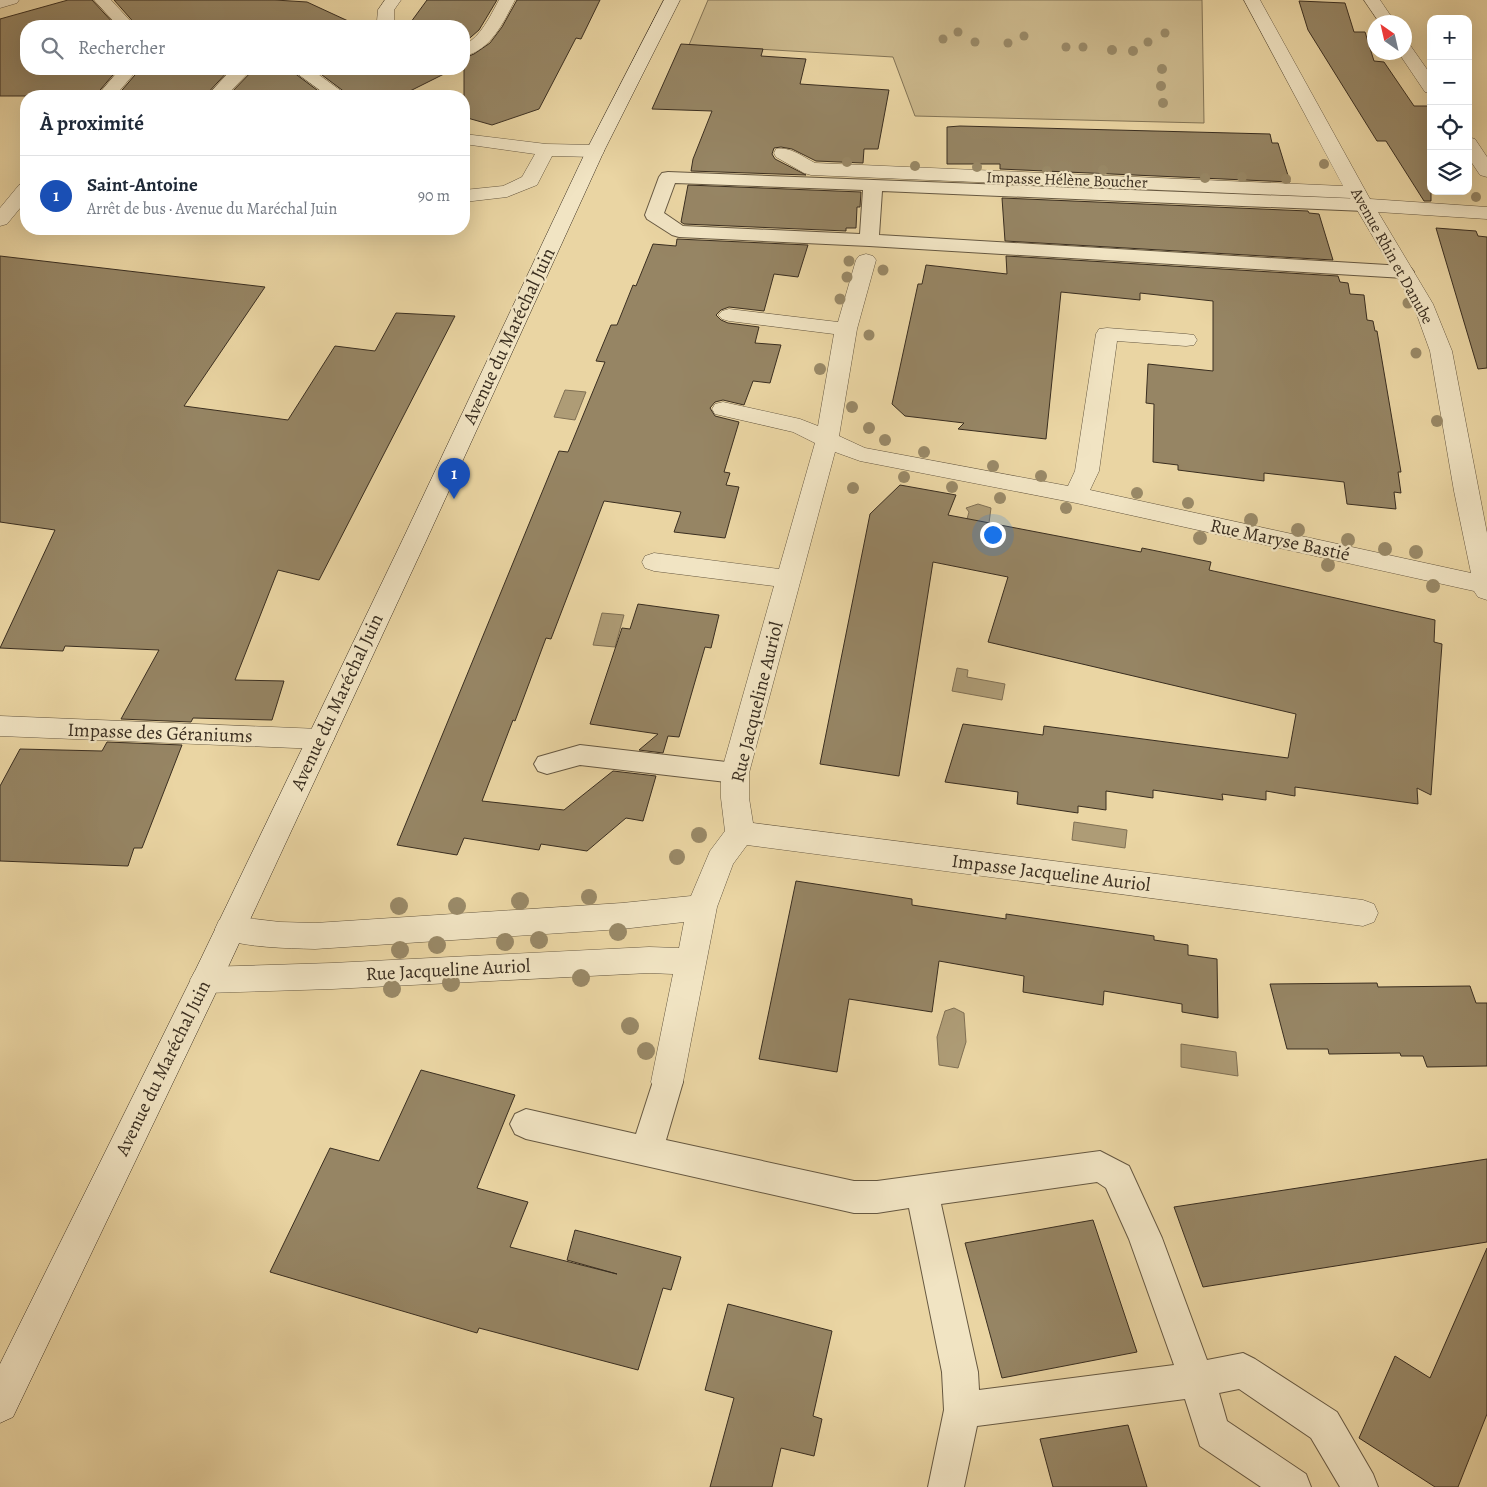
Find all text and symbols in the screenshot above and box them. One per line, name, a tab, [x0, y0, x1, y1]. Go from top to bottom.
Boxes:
north arrow	[1367, 15, 1412, 60]
map controls	[1427, 15, 1472, 195]
button: +	[1427, 15, 1472, 60]
search box	[20, 20, 470, 75]
icon: search	[38, 34, 66, 62]
text: Rechercher	[78, 35, 165, 61]
button: −	[1427, 60, 1472, 105]
button: locate	[1427, 105, 1472, 150]
text: À proximité	[40, 109, 144, 137]
button: layers	[1427, 150, 1472, 195]
street label: Impasse Hélène Boucher	[986, 166, 1148, 194]
text: Saint-Antoine	[87, 172, 198, 198]
street label: Avenue Rhin et Danube	[1345, 183, 1439, 328]
text: 1	[53, 185, 59, 207]
text: 90 m	[418, 185, 450, 207]
text: Arrêt de bus · Avenue du Maréchal Juin	[87, 198, 337, 220]
street label: Avenue du Maréchal Juin	[456, 243, 561, 429]
pin: 1	[438, 458, 470, 499]
street label: Rue Maryse Bastié	[1208, 512, 1352, 568]
your location	[980, 522, 1006, 548]
street label: Avenue du Maréchal Juin	[284, 609, 389, 795]
street label: Rue Jacqueline Auriol	[724, 619, 790, 785]
street label: Impasse des Géraniums	[67, 717, 253, 749]
street label: Impasse Jacqueline Auriol	[950, 848, 1152, 898]
street label: Rue Jacqueline Auriol	[365, 953, 531, 987]
street label: Avenue du Maréchal Juin	[109, 976, 217, 1161]

